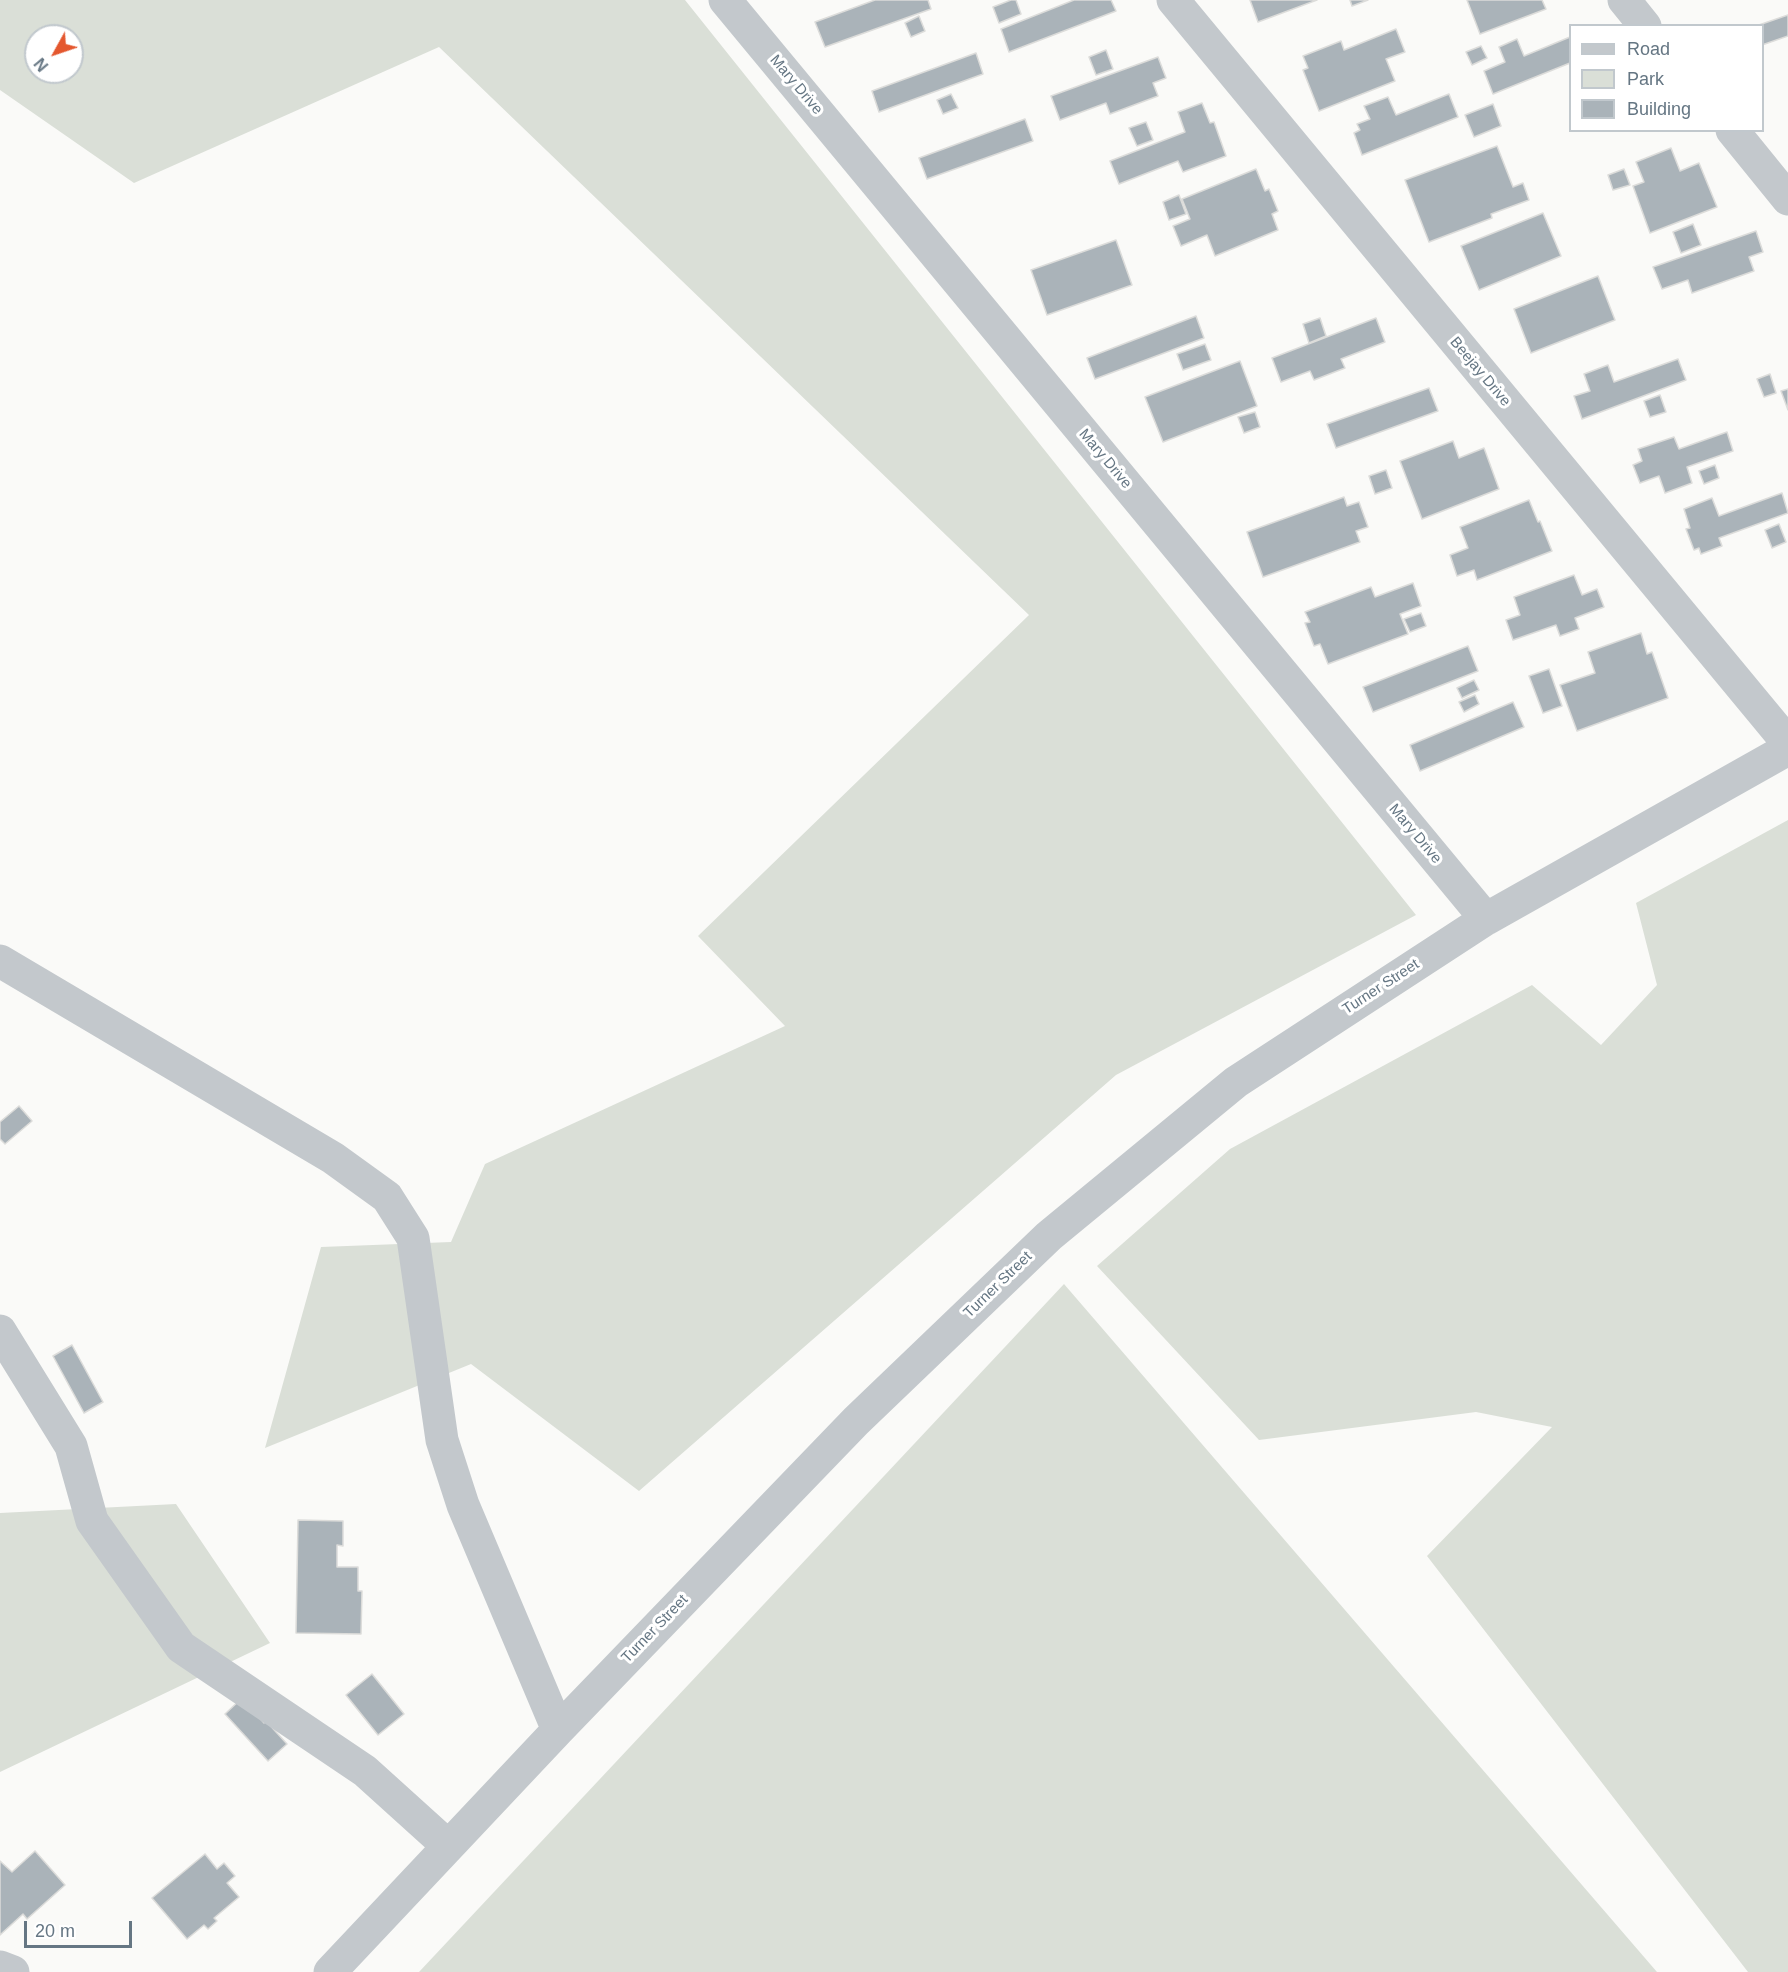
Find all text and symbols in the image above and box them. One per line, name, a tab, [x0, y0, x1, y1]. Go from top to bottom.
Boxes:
north arrow	[24, 24, 84, 84]
legend	[1569, 24, 1764, 132]
text: Road	[1627, 39, 1670, 59]
street label: Mary Drive	[766, 51, 826, 119]
text: N	[31, 55, 52, 74]
text: Park	[1627, 69, 1664, 89]
text: Building	[1627, 99, 1691, 119]
street label: Beejay Drive	[1446, 334, 1514, 410]
street label: Mary Drive	[1075, 425, 1135, 493]
street label: Mary Drive	[1385, 800, 1445, 868]
street label: Turner Street	[1339, 956, 1423, 1018]
street label: Turner Street	[960, 1248, 1036, 1322]
street label: Turner Street	[618, 1591, 692, 1667]
scale bar	[27, 1909, 135, 1947]
text: 20 m	[35, 1921, 75, 1941]

